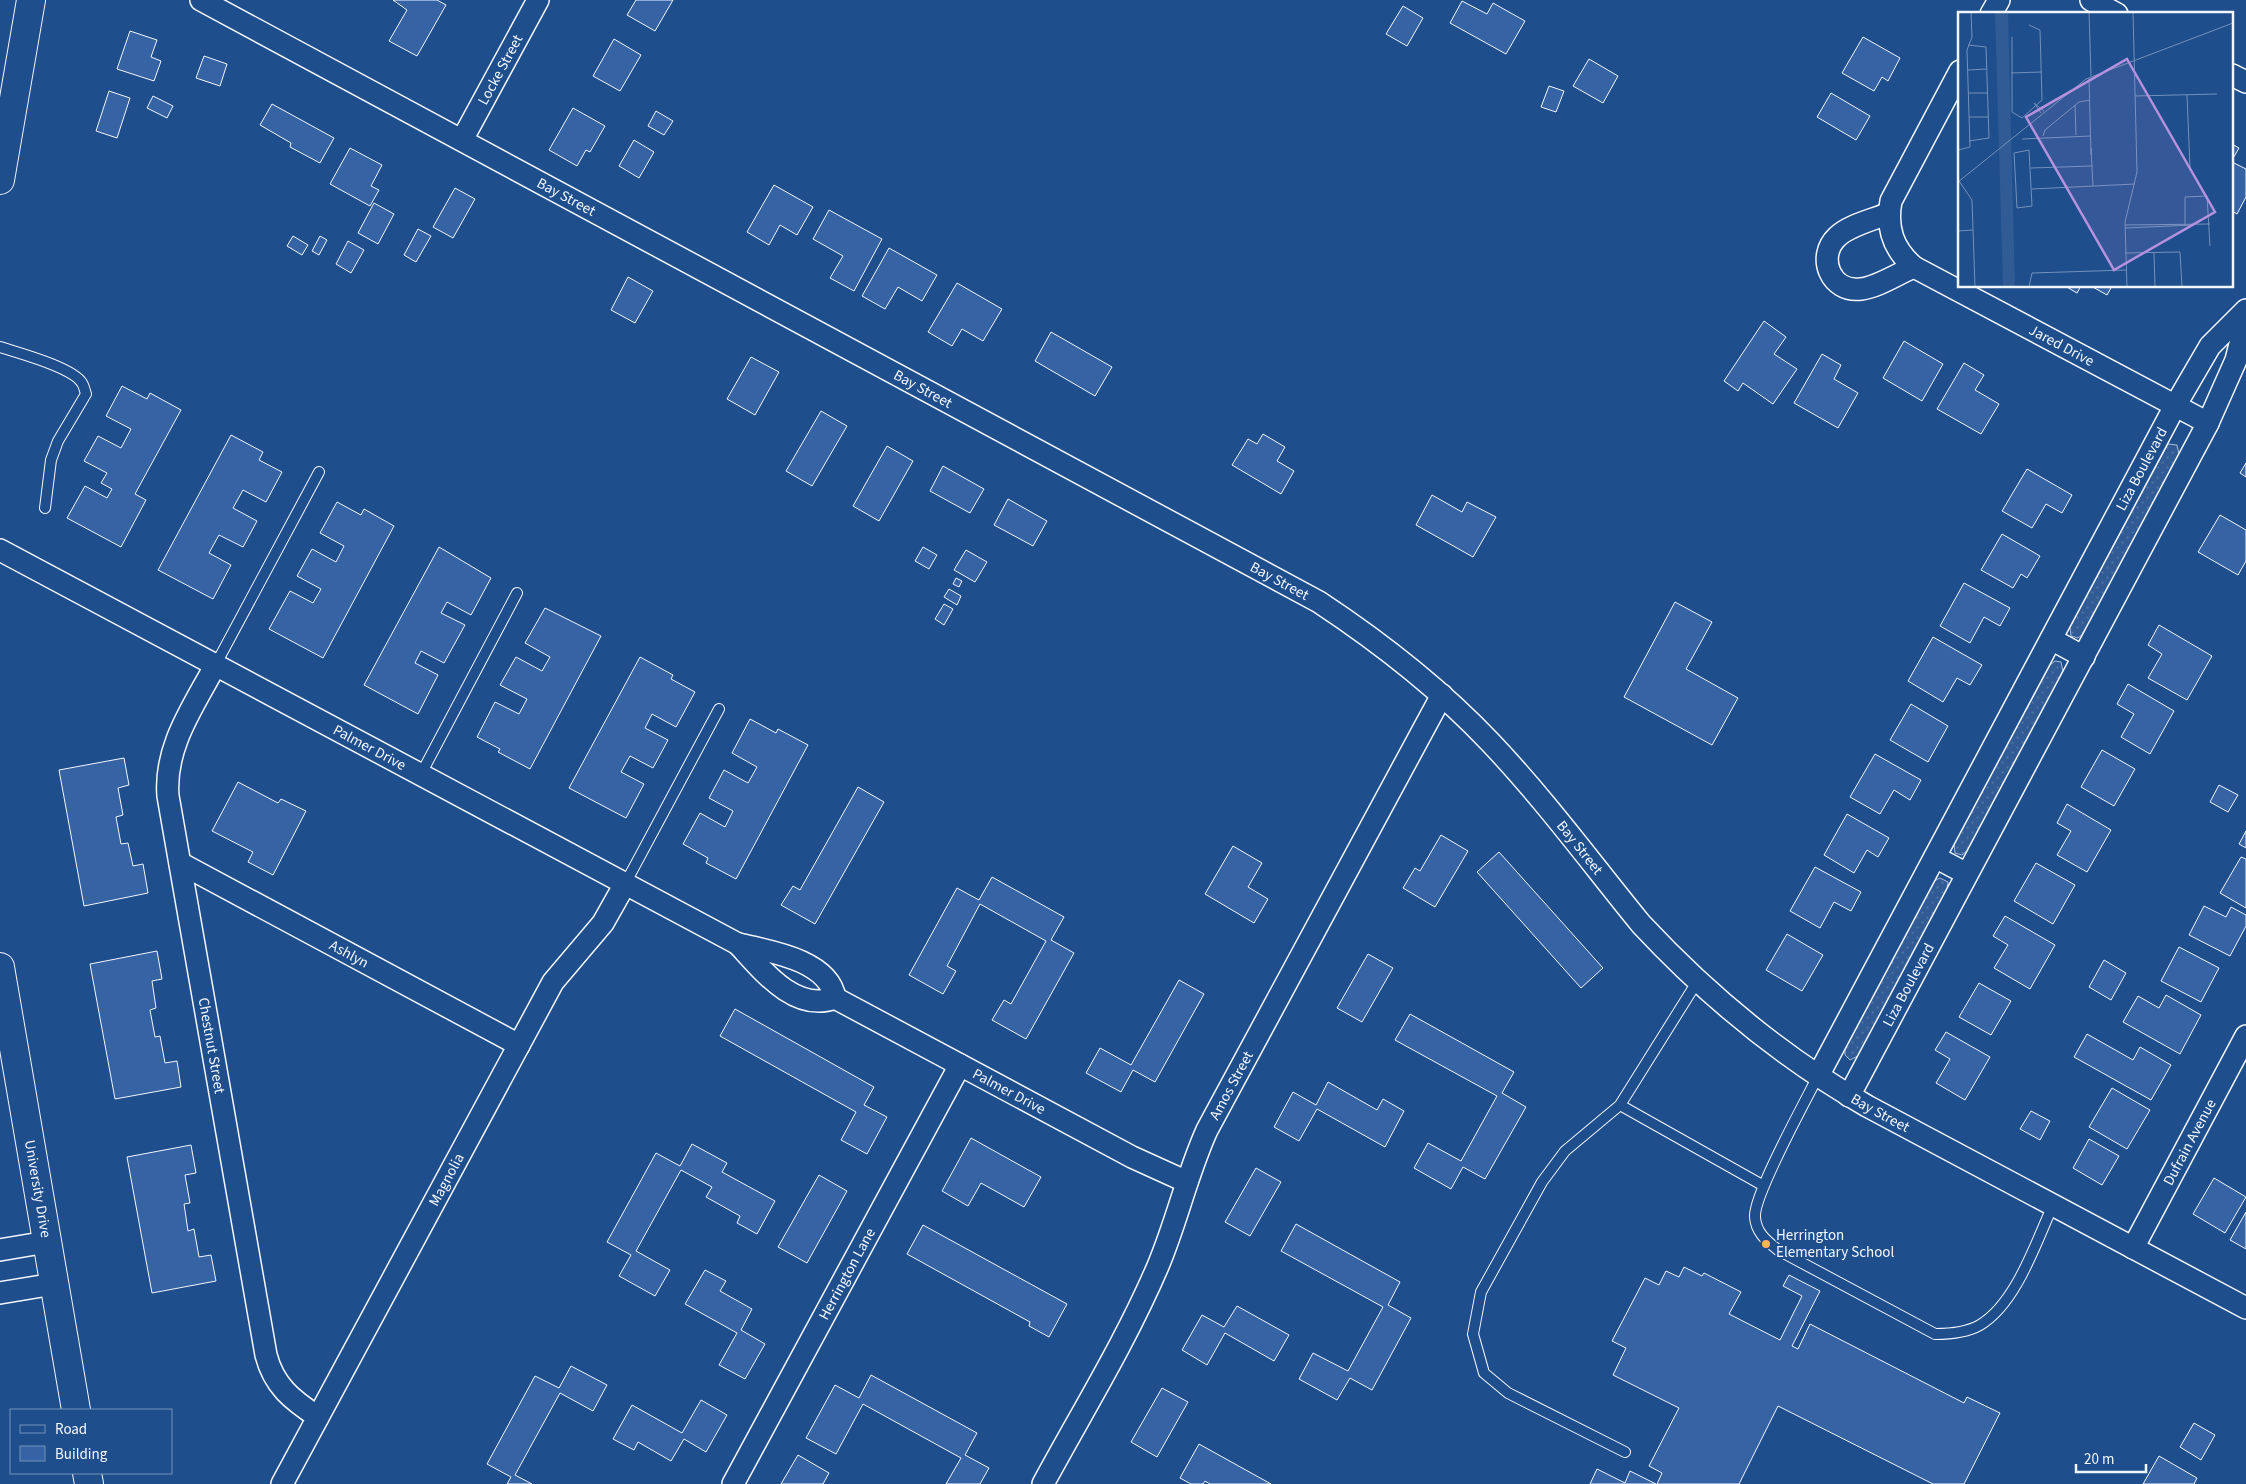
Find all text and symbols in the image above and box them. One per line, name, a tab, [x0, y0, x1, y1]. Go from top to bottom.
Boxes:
inset map	[1958, 12, 2234, 288]
street label: Locke Street	[472, 31, 528, 109]
street label: Bay Street	[533, 172, 600, 221]
street label: Jared Drive	[2025, 319, 2098, 371]
street label: Bay Street	[890, 364, 956, 413]
street label: Liza Boulevard	[2111, 423, 2172, 514]
street label: Bay Street	[1246, 556, 1313, 605]
street label: Palmer Drive	[329, 719, 410, 775]
street label: Bay Street	[1552, 816, 1608, 879]
street label: Ashlyn	[326, 935, 373, 973]
street label: Liza Boulevard	[1877, 939, 1939, 1030]
street label: Chestnut Street	[193, 996, 230, 1095]
street label: Amos Street	[1204, 1047, 1258, 1124]
street label: Palmer Drive	[969, 1063, 1049, 1119]
street label: Bay Street	[1847, 1088, 1913, 1137]
street label: Dufrain Avenue	[2158, 1095, 2221, 1189]
street label: University Drive	[19, 1138, 57, 1239]
street label: Magnolia	[423, 1149, 469, 1210]
street label: Herrington Lane	[813, 1224, 880, 1324]
place label: Herrington Elementary School	[1776, 1225, 1894, 1263]
marker: Herrington Elementary School	[1760, 1238, 1772, 1250]
legend	[10, 1409, 172, 1474]
text: Road	[55, 1419, 87, 1440]
scale bar	[2076, 1442, 2146, 1474]
text: Building	[55, 1444, 108, 1465]
text: 20 m	[2084, 1449, 2114, 1470]

